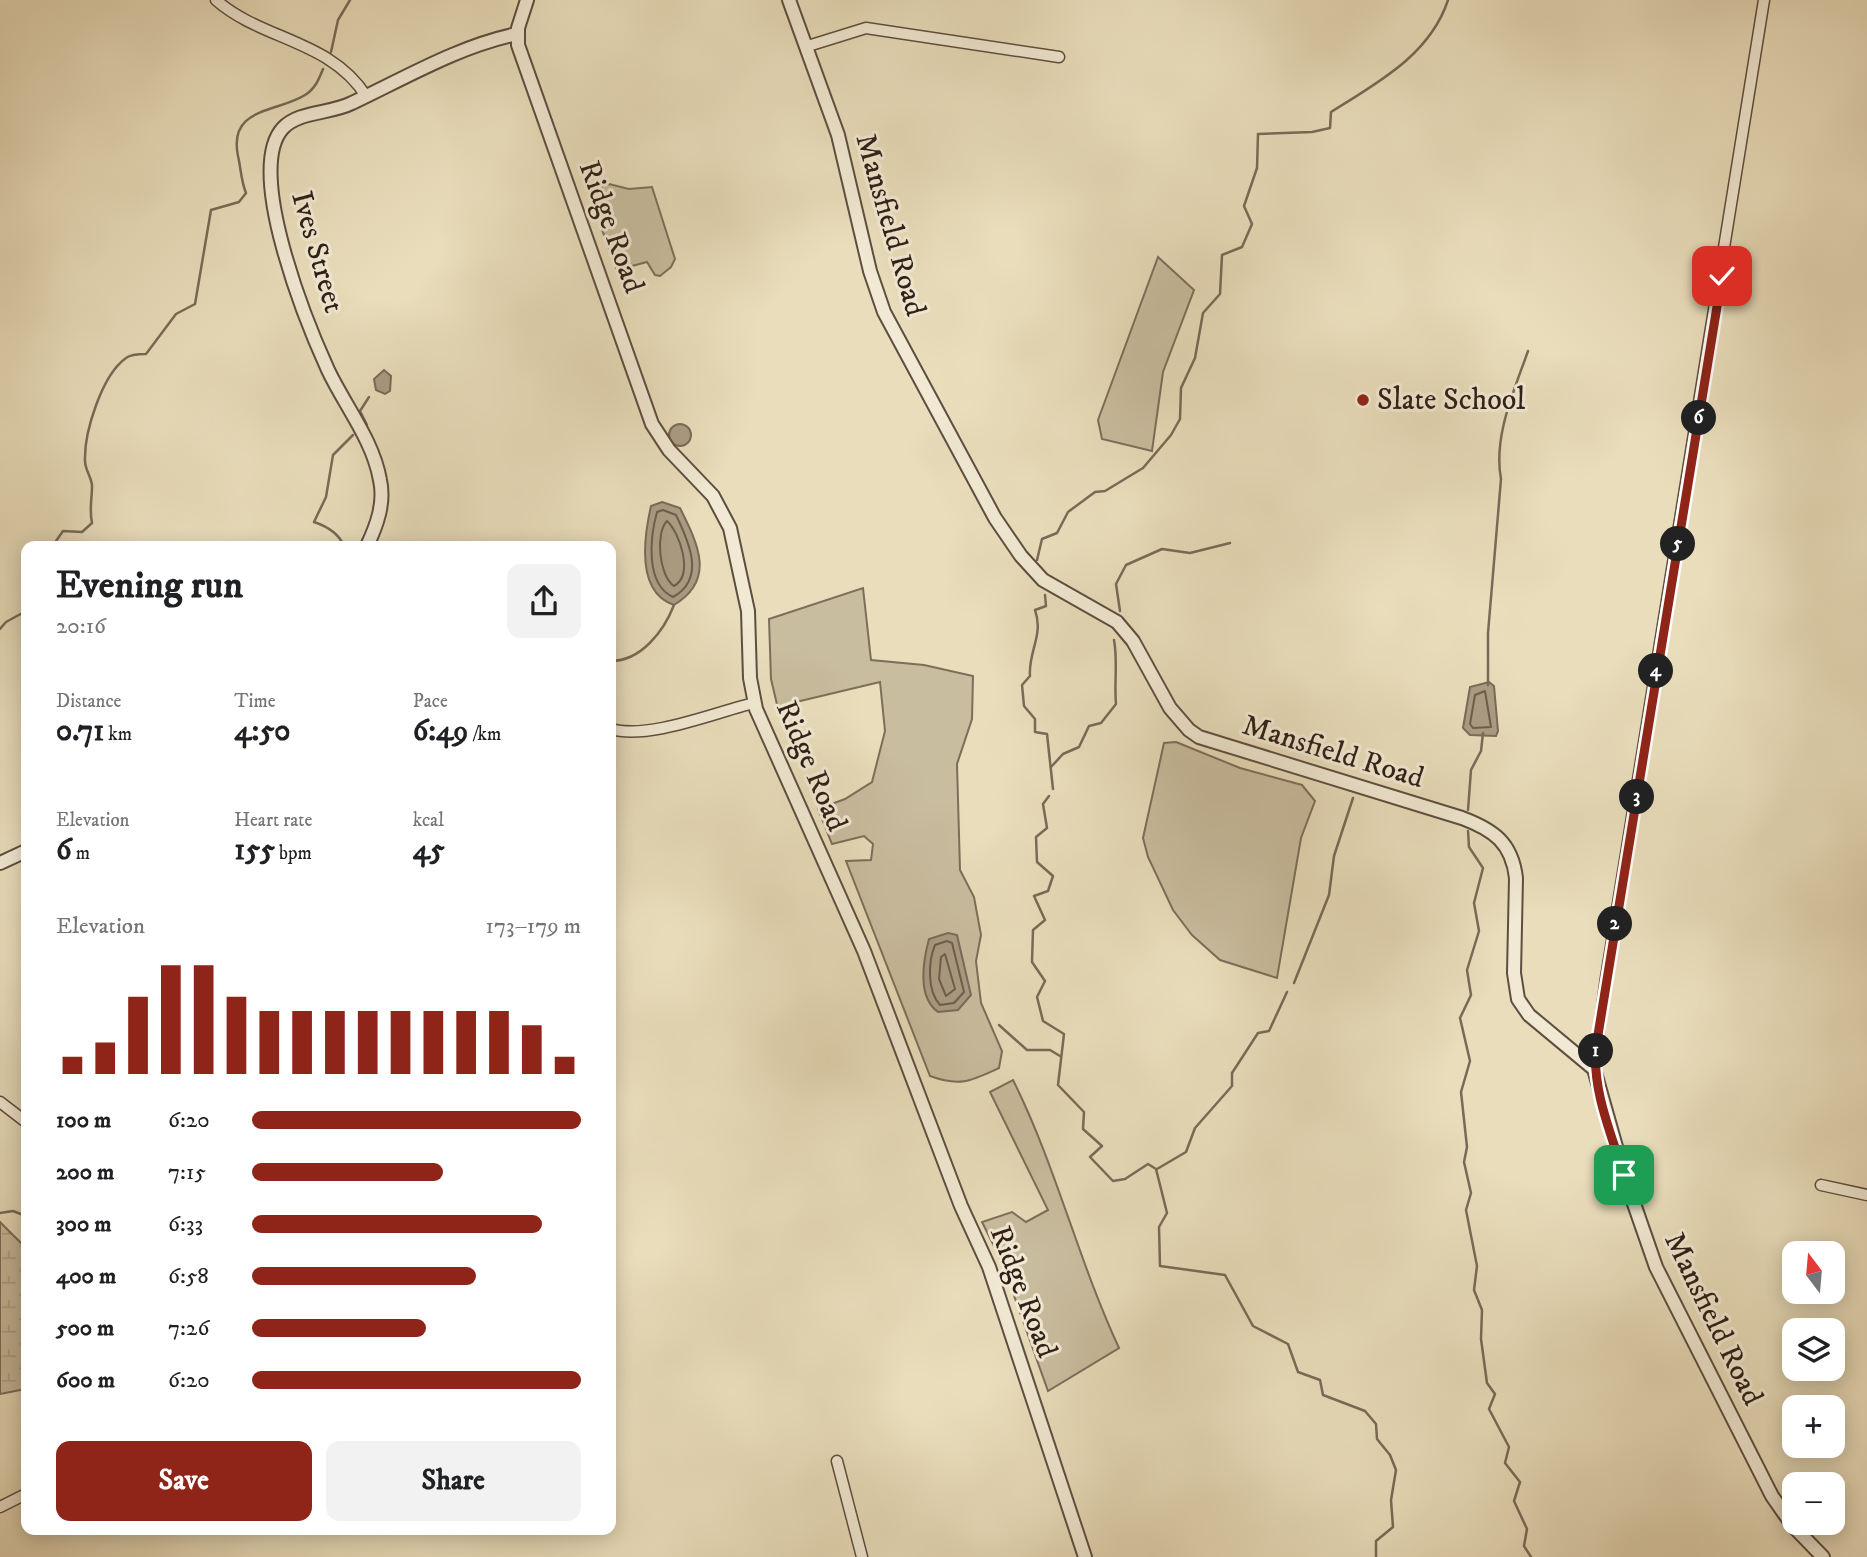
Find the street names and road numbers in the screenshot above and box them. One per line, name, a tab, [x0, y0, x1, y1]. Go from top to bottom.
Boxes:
street label: Mansfield Road	[846, 130, 934, 320]
street label: Ridge Road	[570, 156, 652, 298]
street label: Ives Street	[282, 187, 352, 317]
street label: Ridge Road	[767, 695, 855, 837]
street label: Mansfield Road	[1238, 707, 1428, 797]
street label: Ridge Road	[981, 1221, 1065, 1363]
street label: Mansfield Road	[1655, 1227, 1771, 1412]

